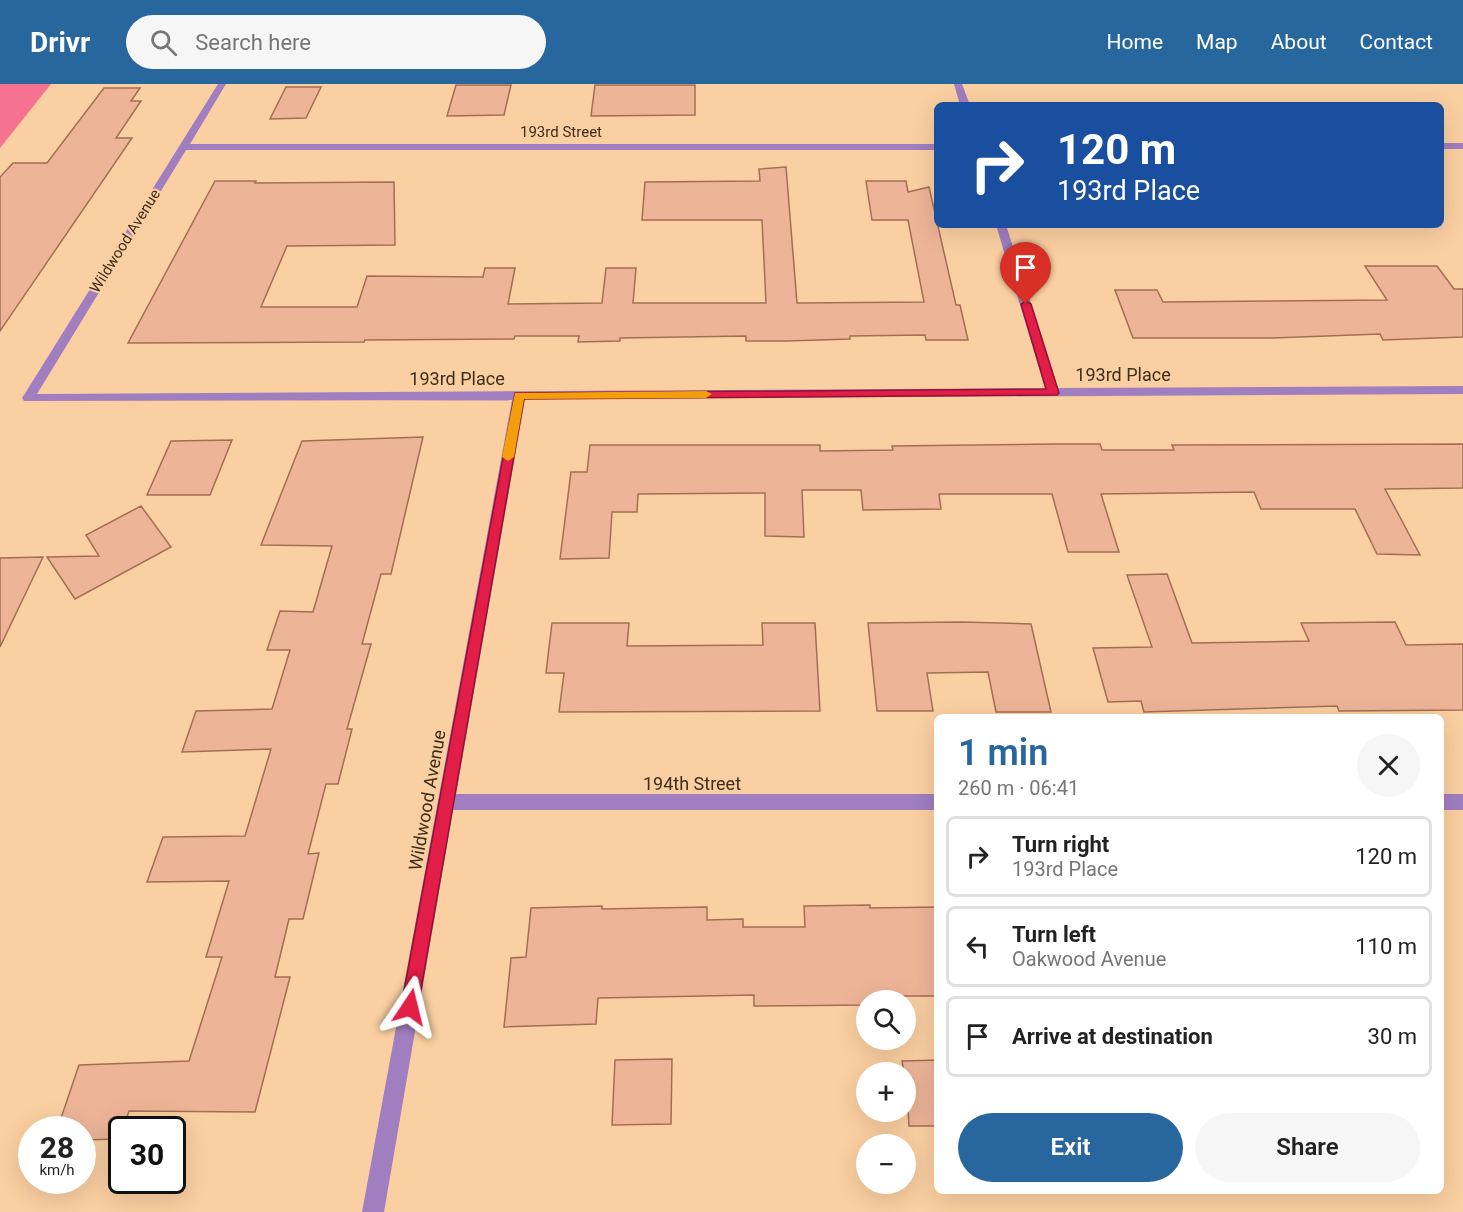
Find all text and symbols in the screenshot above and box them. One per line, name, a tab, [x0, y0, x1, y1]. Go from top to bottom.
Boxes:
search box	[126, 15, 546, 69]
text: Drivr	[30, 26, 90, 59]
icon: search	[147, 26, 180, 59]
text: Search here	[195, 30, 311, 55]
text: Home	[1107, 30, 1163, 54]
text: Map	[1196, 30, 1238, 54]
text: About	[1271, 30, 1327, 54]
text: Contact	[1360, 30, 1433, 54]
street label: 193rd Street	[520, 123, 602, 141]
text: 120 m	[1057, 125, 1176, 174]
icon: right	[958, 126, 1036, 204]
text: 193rd Place	[1057, 175, 1200, 207]
street label: Wildwood Avenue	[86, 186, 164, 296]
pin	[1000, 242, 1051, 304]
icon: arrive	[1009, 251, 1042, 284]
street label: 193rd Place	[1075, 364, 1171, 385]
street label: 193rd Place	[409, 368, 505, 389]
street label: Wildwood Avenue	[404, 728, 450, 872]
text: 1 min	[958, 732, 1048, 774]
button: close	[1357, 734, 1420, 797]
street label: 194th Street	[643, 773, 741, 794]
text: 260 m · 06:41	[958, 776, 1079, 800]
text: Turn right	[1012, 832, 1109, 857]
icon: right	[961, 840, 994, 873]
text: 120 m	[1355, 844, 1417, 869]
text: 193rd Place	[1012, 857, 1118, 881]
text: Turn left	[1012, 922, 1096, 947]
icon: left	[961, 930, 994, 963]
text: 110 m	[1355, 934, 1417, 959]
text: Oakwood Avenue	[1012, 947, 1166, 971]
position arrow	[378, 975, 442, 1039]
map controls	[856, 990, 916, 1194]
button: search	[856, 990, 916, 1050]
icon: arrive	[961, 1020, 994, 1053]
text: Arrive at destination	[1012, 1024, 1213, 1049]
text: 30 m	[1368, 1024, 1417, 1049]
button: +	[856, 1062, 916, 1122]
button: Exit	[958, 1113, 1183, 1182]
button: Share	[1195, 1113, 1420, 1182]
speed limit sign: 30	[108, 1116, 186, 1194]
text: 28	[40, 1130, 74, 1165]
button: −	[856, 1134, 916, 1194]
text: km/h	[39, 1161, 75, 1179]

